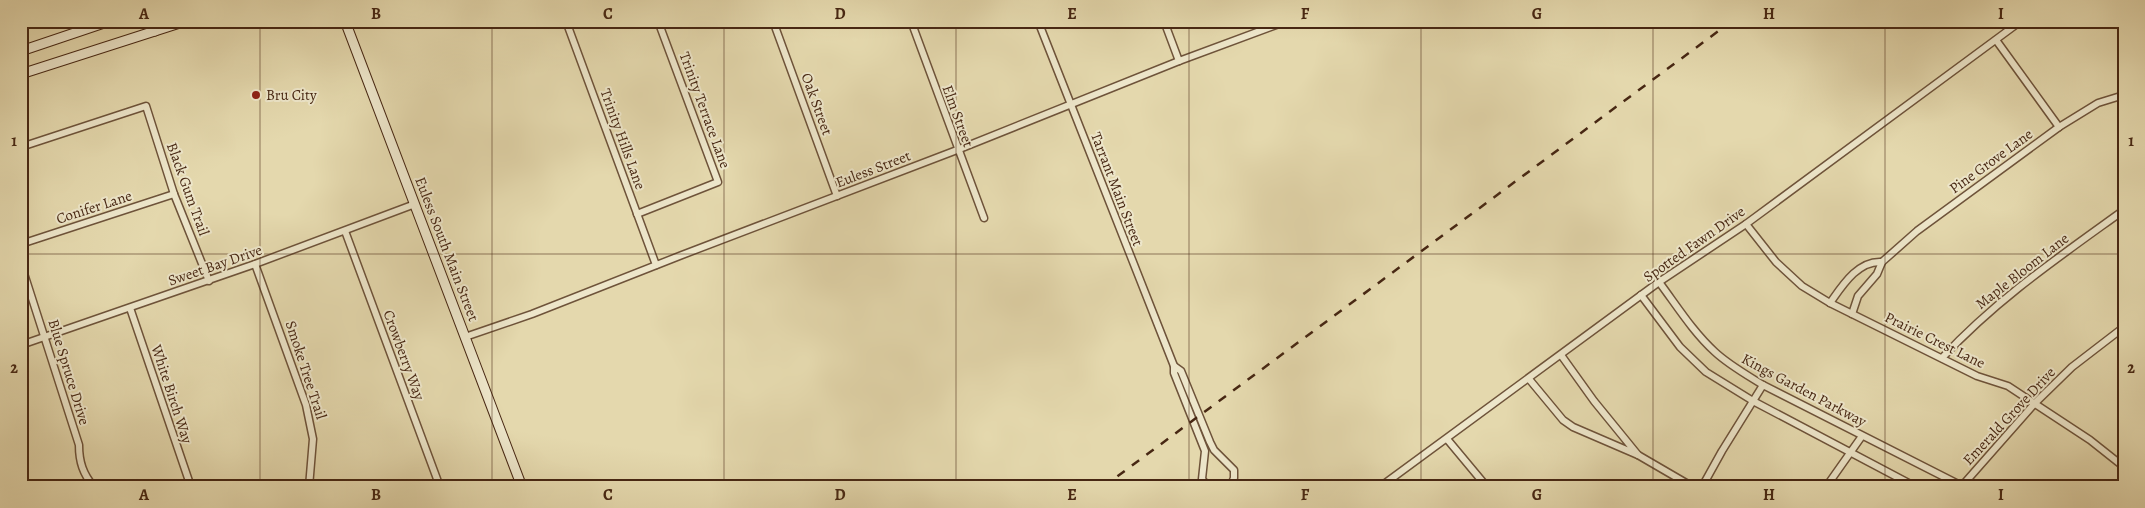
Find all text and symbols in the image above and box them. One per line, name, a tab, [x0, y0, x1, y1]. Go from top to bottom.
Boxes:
text: A	[138, 3, 150, 25]
text: B	[371, 3, 381, 25]
text: C	[603, 3, 613, 25]
text: D	[834, 3, 846, 25]
text: E	[1067, 3, 1077, 25]
text: F	[1301, 3, 1310, 25]
text: G	[1532, 3, 1542, 25]
text: H	[1763, 3, 1775, 25]
text: I	[1998, 3, 2004, 25]
street label: Trinity Terrace Lane	[675, 49, 735, 171]
street label: Oak Street	[797, 70, 837, 138]
street label: Elm Street	[938, 82, 979, 150]
place label: Bru City	[266, 85, 317, 105]
street label: Trinity Hills Lane	[595, 86, 651, 192]
marker: Bru City	[250, 89, 262, 101]
street label: Pine Grove Lane	[1945, 124, 2037, 198]
street label: Tarrant Main Street	[1086, 129, 1148, 249]
text: 1	[11, 130, 17, 152]
text: 1	[2128, 130, 2134, 152]
street label: Black Gum Trail	[162, 140, 214, 239]
street label: Euless Street	[833, 145, 913, 192]
street label: Euless South Main Street	[410, 174, 484, 324]
street label: Conifer Lane	[53, 185, 135, 229]
street label: Spotted Fawn Drive	[1639, 201, 1749, 287]
street label: Maple Bloom Lane	[1971, 228, 2073, 314]
street label: Sweet Bay Drive	[165, 239, 265, 290]
street label: Crowberry Way	[378, 307, 430, 403]
street label: Prairie Crest Lane	[1881, 307, 1989, 373]
street label: Blue Spruce Drive	[43, 317, 95, 428]
street label: Smoke Tree Trail	[281, 318, 331, 422]
street label: White Birch Way	[146, 341, 197, 446]
street label: Kings Garden Parkway	[1738, 349, 1870, 432]
text: 2	[10, 357, 18, 379]
text: 2	[2127, 357, 2135, 379]
street label: Emerald Grove Drive	[1958, 362, 2060, 469]
text: A	[138, 484, 150, 506]
text: B	[371, 484, 381, 506]
text: C	[603, 484, 613, 506]
text: D	[834, 484, 846, 506]
text: E	[1067, 484, 1077, 506]
text: F	[1301, 484, 1310, 506]
text: G	[1532, 484, 1542, 506]
text: H	[1763, 484, 1775, 506]
text: I	[1998, 484, 2004, 506]

